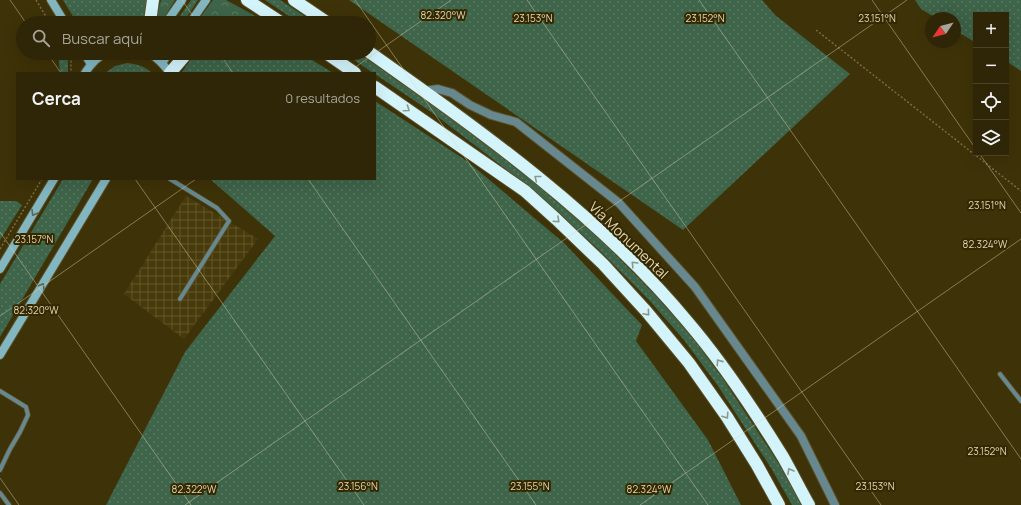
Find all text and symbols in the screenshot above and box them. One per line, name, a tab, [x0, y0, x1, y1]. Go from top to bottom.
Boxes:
text: 82.320°W	[420, 8, 466, 22]
text: 23.153°N	[513, 11, 553, 25]
text: 23.152°N	[685, 11, 725, 25]
text: 23.151°N	[858, 11, 896, 25]
north arrow	[925, 12, 961, 48]
map controls	[973, 12, 1009, 156]
button: +	[973, 12, 1009, 48]
search box	[16, 16, 376, 60]
icon: search	[30, 27, 52, 49]
text: Buscar aquí	[62, 28, 143, 49]
button: −	[973, 48, 1009, 84]
button: locate	[973, 84, 1009, 120]
text: Cerca	[32, 87, 81, 110]
text: 0 resultados	[285, 89, 360, 107]
one-way arrow	[403, 105, 410, 112]
button: layers	[973, 120, 1009, 156]
one-way arrow	[535, 175, 542, 182]
street label: Vía Monumental	[585, 197, 673, 283]
text: 23.151°N	[968, 198, 1006, 212]
one-way arrow	[31, 209, 38, 216]
one-way arrow	[552, 215, 559, 222]
text: 23.157°N	[15, 232, 53, 246]
text: 82.324°W	[963, 237, 1008, 251]
one-way arrow	[631, 261, 639, 269]
one-way arrow	[37, 283, 44, 290]
text: 82.320°W	[13, 303, 59, 317]
one-way arrow	[643, 308, 650, 315]
one-way arrow	[716, 359, 724, 366]
one-way arrow	[721, 412, 729, 419]
text: 23.152°N	[967, 444, 1007, 458]
one-way arrow	[788, 468, 795, 475]
text: 23.156°N	[338, 479, 378, 493]
text: 23.155°N	[510, 479, 550, 493]
text: 23.153°N	[855, 479, 895, 493]
text: 82.322°W	[172, 482, 217, 496]
text: 82.324°W	[627, 482, 672, 496]

